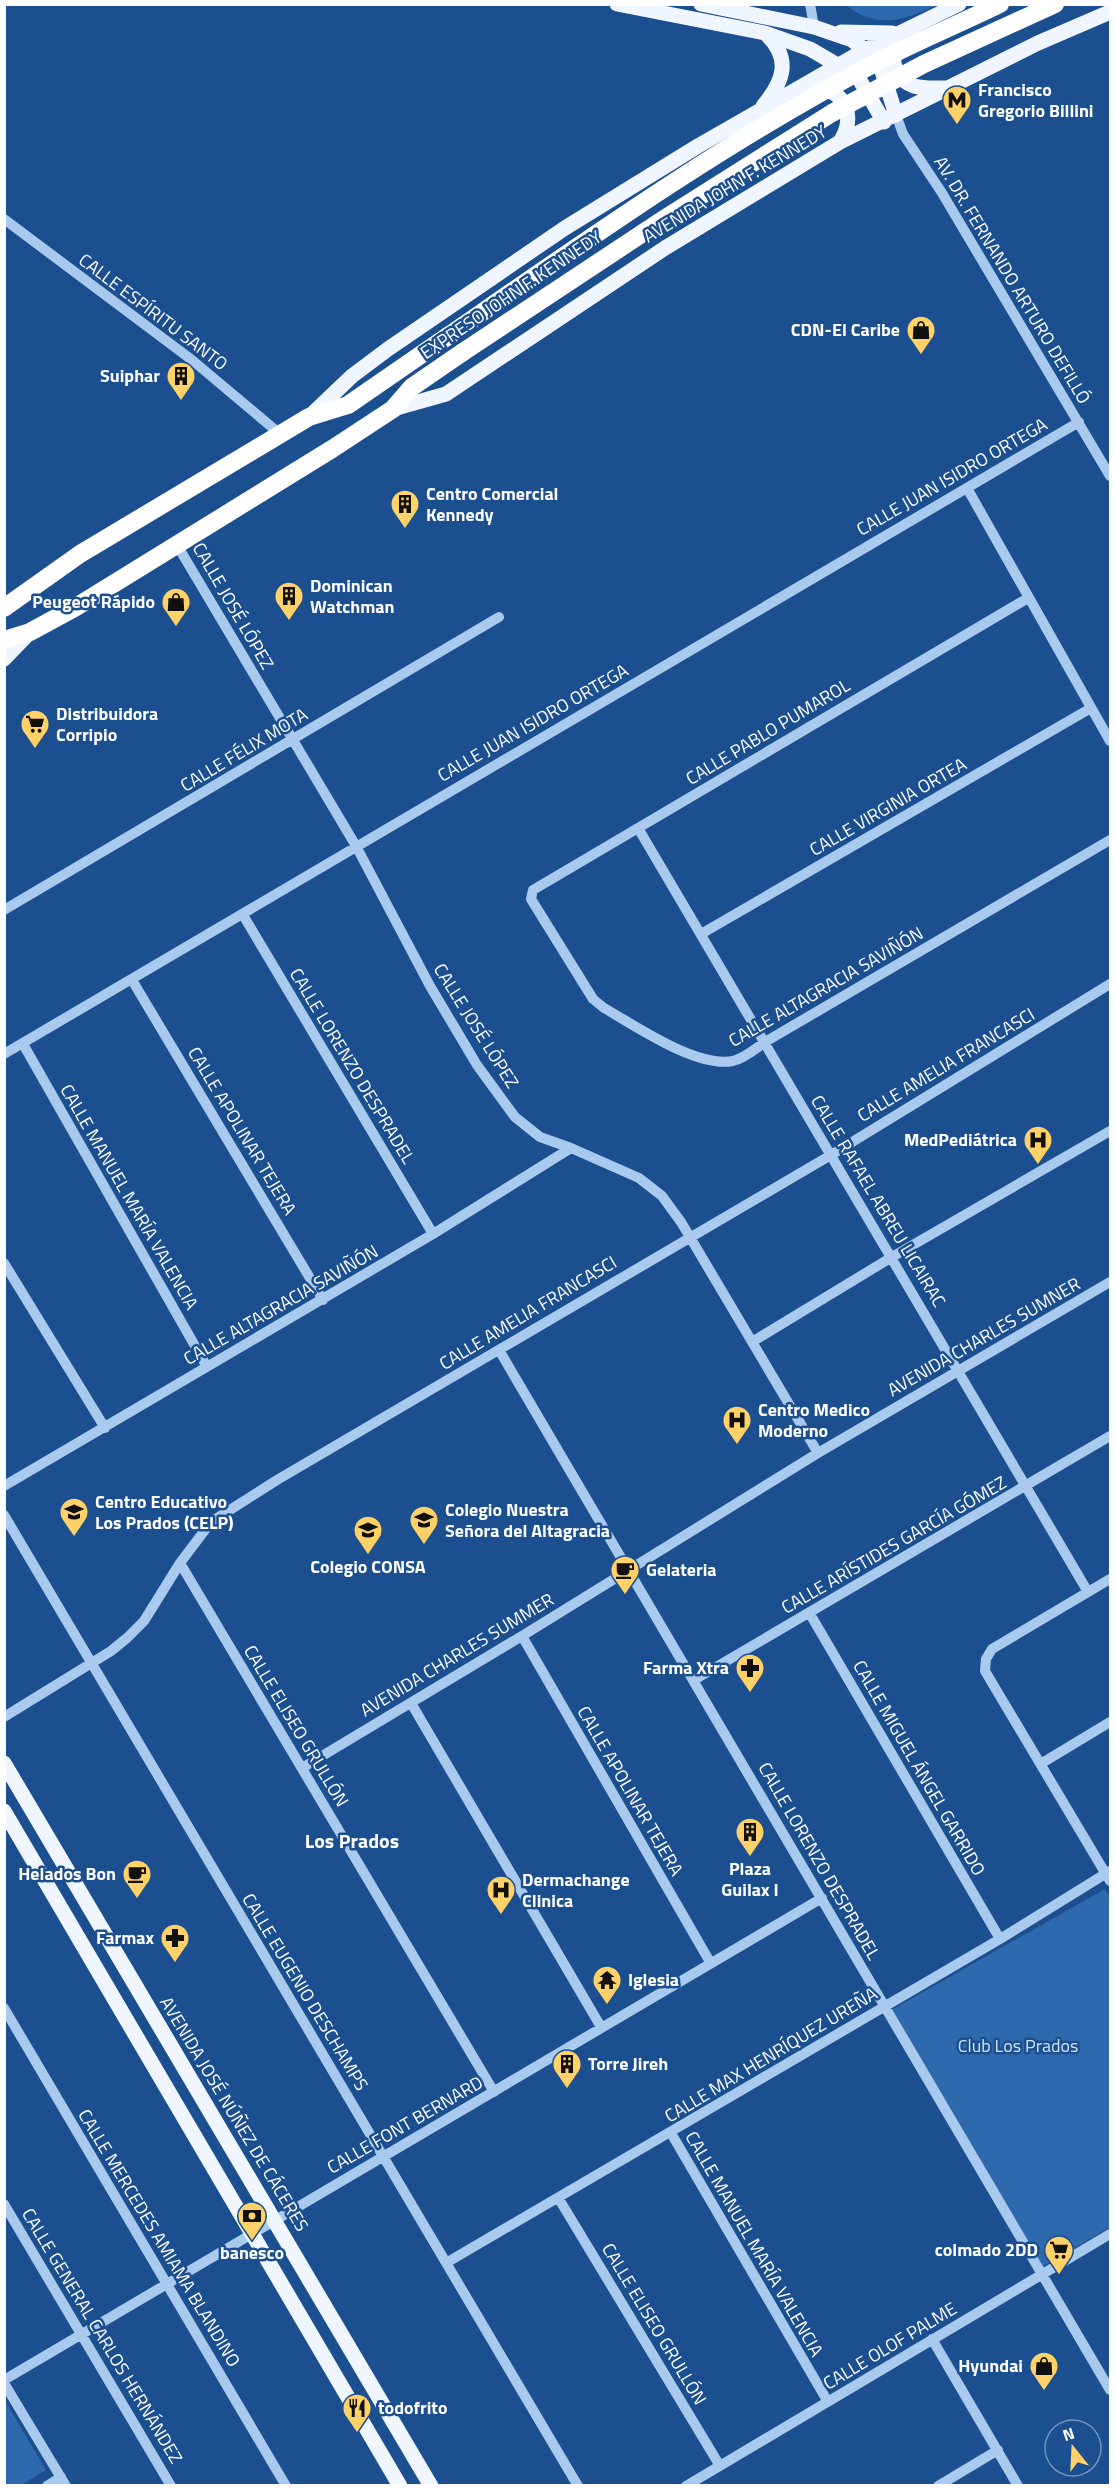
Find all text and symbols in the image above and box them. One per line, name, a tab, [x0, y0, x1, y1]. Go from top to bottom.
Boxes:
place label: Francisco Gregorio Billini	[978, 76, 1094, 124]
metro station icon: Francisco Gregorio Billini	[941, 84, 973, 126]
street label: AVENIDA JOHN F. KENNEDY	[638, 118, 832, 249]
street label: AV. DR. FERNANDO ARTURO DEFILLÓ	[927, 151, 1097, 409]
street label: EXPRESO JOHN F. KENNEDY	[415, 223, 607, 366]
street label: CALLE ESPÍRITU SANTO	[73, 247, 233, 377]
shop icon: CDN-El Caribe	[905, 314, 937, 356]
place label: CDN-El Caribe	[791, 316, 900, 343]
building icon: Suiphar	[165, 360, 197, 402]
place label: Suiphar	[100, 362, 160, 389]
street label: CALLE JUAN ISIDRO ORTEGA	[851, 411, 1052, 542]
place label: Centro Comercial Kennedy	[426, 480, 558, 528]
building icon: Centro Comercial Kennedy	[389, 488, 421, 530]
street label: CALLE JOSÉ LÓPEZ	[186, 537, 281, 674]
place label: Dominican Watchman	[310, 572, 394, 620]
building icon: Dominican Watchman	[273, 580, 305, 622]
shop icon: Peugeot Rápido	[160, 586, 192, 628]
place label: Peugeot Rápido	[32, 588, 155, 615]
street label: CALLE JUAN ISIDRO ORTEGA	[432, 657, 633, 788]
street label: CALLE PABLO PUMAROL	[680, 672, 855, 791]
place label: Distribuidora Corripio	[56, 700, 158, 748]
street label: CALLE FÉLIX MOTA	[175, 701, 313, 798]
supermarket icon: Distribuidora Corripio	[19, 708, 51, 750]
street label: CALLE VIRGINIA ORTEA	[804, 750, 972, 863]
street label: CALLE ALTAGRACIA SAVIÑÓN	[723, 920, 928, 1053]
street label: CALLE JOSÉ LÓPEZ	[427, 958, 526, 1093]
street label: CALLE LORENZO DESPRADEL	[283, 963, 422, 1169]
street label: CALLE AMELIA FRANCASCI	[852, 1001, 1040, 1128]
street label: CALLE APOLINAR TEJERA	[181, 1041, 304, 1220]
street label: CALLE MANUEL MARÍA VALENCIA	[54, 1079, 205, 1315]
street label: CALLE RAFAEL ABREU LICAIRAC	[804, 1090, 953, 1312]
hospital icon: MedPediátrica	[1022, 1124, 1054, 1166]
place label: MedPediátrica	[904, 1126, 1017, 1153]
street label: CALLE ALTAGRACIA SAVIÑÓN	[178, 1238, 383, 1371]
street label: CALLE AMELIA FRANCASCI	[434, 1249, 622, 1376]
street label: AVENIDA CHARLES SUMNER	[882, 1270, 1085, 1403]
place label: Centro Medico Moderno	[758, 1396, 870, 1444]
hospital icon: Centro Medico Moderno	[721, 1404, 753, 1446]
street label: CALLE ARÍSTIDES GARCÍA GÓMEZ	[776, 1469, 1011, 1620]
place label: Centro Educativo Los Prados (CELP)	[95, 1488, 233, 1536]
school or university icon: Centro Educativo Los Prados (CELP)	[58, 1496, 90, 1538]
place label: Colegio Nuestra Señora del Altagracia	[445, 1496, 610, 1544]
school or university icon: Colegio Nuestra Señora del Altagracia	[408, 1504, 440, 1546]
school or university icon: Colegio CONSA	[352, 1514, 384, 1556]
place label: Colegio CONSA	[310, 1553, 426, 1580]
cafe icon: Gelateria	[609, 1554, 641, 1596]
place label: Gelateria	[646, 1556, 717, 1583]
street label: AVENIDA CHARLES SUMMER	[355, 1586, 559, 1723]
street label: CALLE ELISEO GRULLÓN	[237, 1640, 356, 1812]
pharmacy icon: Farma Xtra	[734, 1652, 766, 1694]
place label: Farma Xtra	[643, 1654, 729, 1681]
street label: CALLE MIGUEL ÁNGEL GARRIDO	[847, 1655, 992, 1881]
street label: CALLE APOLINAR TEJERA	[571, 1701, 690, 1881]
street label: CALLE LORENZO DESPRADEL	[752, 1757, 887, 1965]
building icon: Plaza Guilax I	[734, 1816, 766, 1858]
district label: Los Prados	[305, 1825, 399, 1856]
place label: Plaza Guilax I	[721, 1855, 779, 1903]
cafe icon: Helados Bon	[121, 1858, 153, 1900]
place label: Helados Bon	[18, 1860, 116, 1887]
place label: Dermachange Clinica	[522, 1866, 630, 1914]
hospital icon: Dermachange Clinica	[485, 1874, 517, 1916]
street label: CALLE EUGENIO DESCHAMPS	[236, 1888, 375, 2096]
pharmacy icon: Farmax	[159, 1922, 191, 1964]
place label: Farmax	[96, 1924, 154, 1951]
temple icon: Iglesia	[591, 1964, 623, 2006]
place label: Iglesia	[628, 1966, 679, 1993]
street label: CALLE MAX HENRÍQUEZ UREÑA	[659, 1980, 882, 2129]
street label: AVENIDA JOSÉ NÚÑEZ DE CÁCERES	[153, 1991, 315, 2236]
park label: Club Los Prados	[958, 2032, 1078, 2059]
building icon: Torre Jireh	[551, 2048, 583, 2090]
place label: Torre Jireh	[588, 2050, 668, 2077]
street label: CALLE FONT BERNARD	[322, 2069, 488, 2180]
street label: CALLE MERCEDES AMIAMA BLANDINO	[72, 2104, 247, 2372]
street label: CALLE MANUEL MARÍA VALENCIA	[679, 2126, 830, 2362]
bank icon: banesco	[236, 2200, 268, 2242]
street label: CALLE GENERAL CARLOS HERNÁNDEZ	[15, 2203, 190, 2469]
supermarket icon: colmado 2DD	[1043, 2234, 1075, 2276]
place label: colmado 2DD	[935, 2236, 1038, 2263]
street label: CALLE ELISEO GRULLÓN	[595, 2238, 714, 2410]
place label: banesco	[220, 2239, 284, 2266]
street label: CALLE OLOF PALME	[818, 2295, 962, 2396]
shop icon: Hyundai	[1028, 2350, 1060, 2392]
place label: Hyundai	[958, 2352, 1023, 2379]
restaurant icon: todofrito	[341, 2392, 373, 2434]
place label: todofrito	[378, 2394, 447, 2421]
north arrow	[1043, 2418, 1103, 2478]
text: N	[1059, 2421, 1077, 2447]

